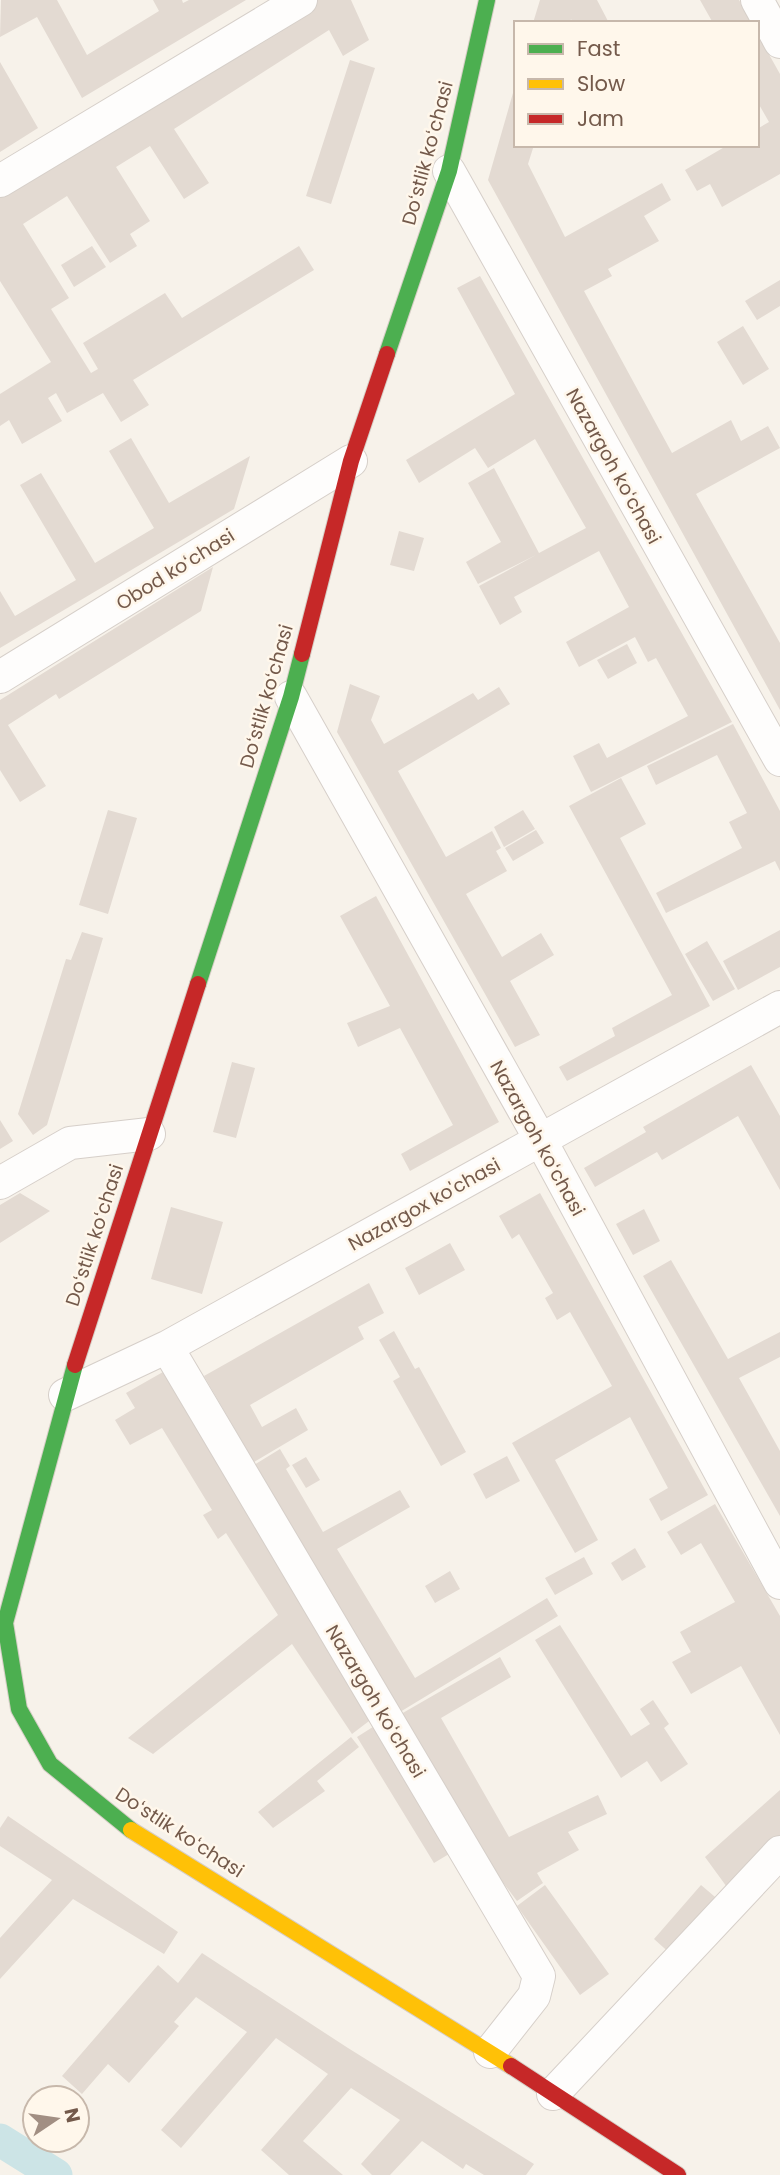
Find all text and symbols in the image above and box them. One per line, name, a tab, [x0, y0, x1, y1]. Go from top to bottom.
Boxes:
legend	[514, 21, 759, 147]
text: Fast	[577, 34, 620, 63]
text: Slow	[577, 69, 625, 98]
street label: Doʻstlik koʻchasi	[395, 78, 460, 228]
text: Jam	[577, 104, 624, 133]
street label: Nazargoh koʻchasi	[560, 383, 668, 549]
street label: Obod koʻchasi	[111, 522, 240, 617]
street label: Doʻstlik koʻchasi	[233, 621, 300, 771]
street label: Nazargoh koʻchasi	[484, 1055, 592, 1221]
street label: Nazargox ko'chasi	[343, 1151, 505, 1257]
street label: Doʻstlik koʻchasi	[59, 1161, 130, 1310]
street label: Nazargoh koʻchasi	[319, 1620, 432, 1783]
street label: Doʻstlik koʻchasi	[110, 1781, 249, 1884]
north arrow	[21, 2084, 91, 2154]
text: N	[57, 2105, 87, 2125]

